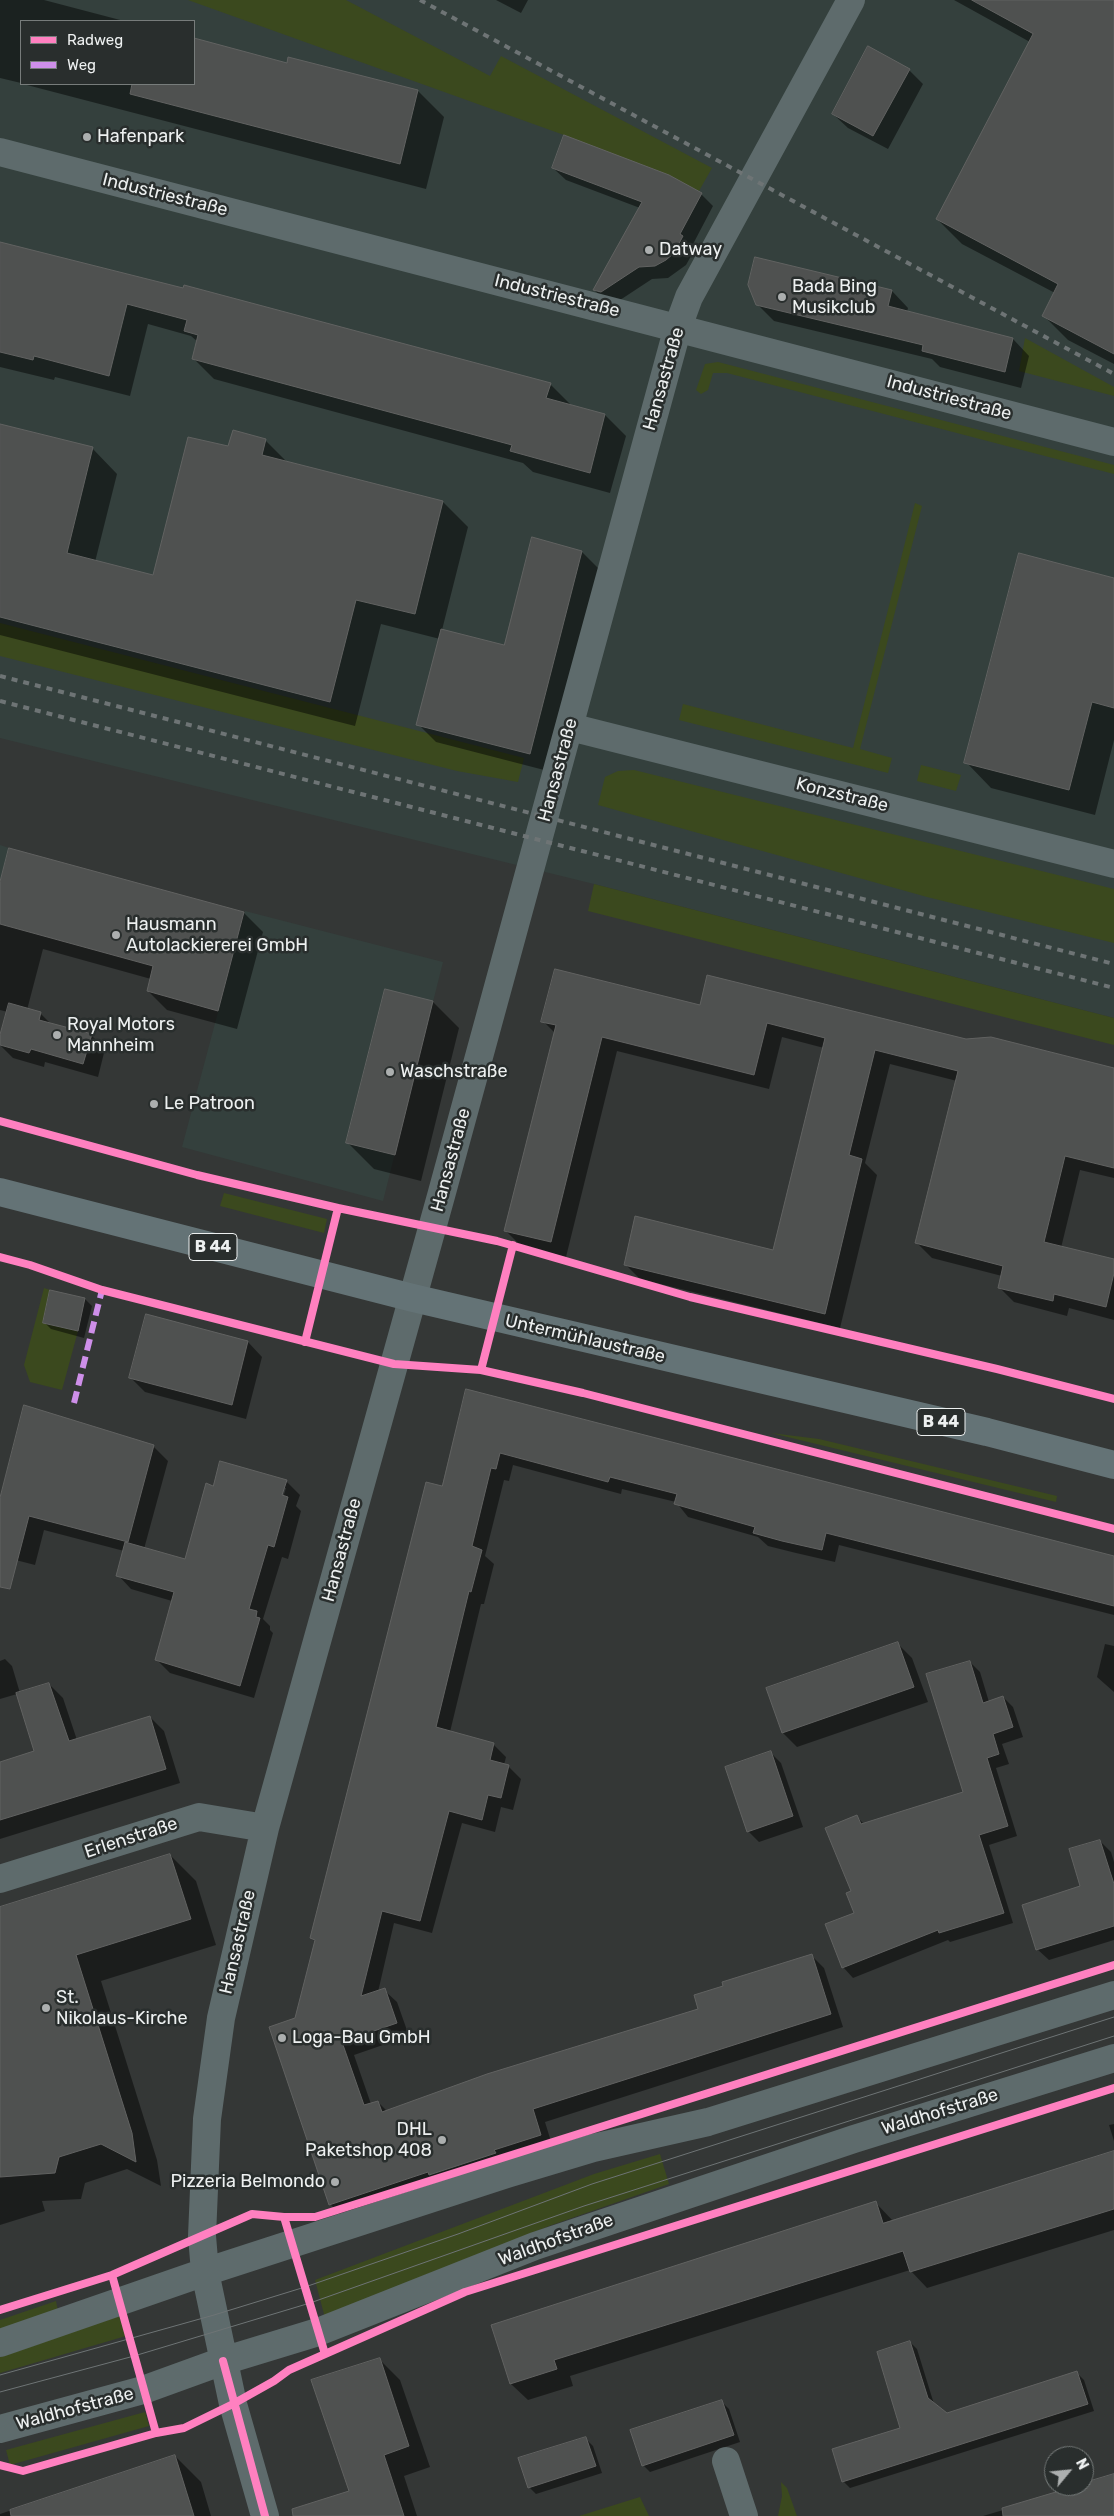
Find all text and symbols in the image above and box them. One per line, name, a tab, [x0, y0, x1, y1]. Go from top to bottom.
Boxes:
legend	[20, 20, 195, 85]
text: Radweg	[67, 31, 123, 49]
text: Weg	[67, 56, 96, 74]
place label: Hafenpark	[97, 126, 184, 148]
marker: Hafenpark	[81, 131, 93, 143]
street label: Industriestraße	[100, 169, 230, 221]
place label: Datway	[659, 239, 722, 261]
marker: Datway	[643, 244, 655, 256]
street label: Industriestraße	[492, 270, 622, 322]
place label: Bada Bing Musikclub	[792, 276, 877, 318]
marker: Bada Bing Musikclub	[776, 291, 788, 303]
street label: Hansastraße	[639, 325, 689, 433]
street label: Industriestraße	[884, 371, 1014, 425]
street label: Hansastraße	[534, 716, 582, 824]
street label: Konzstraße	[794, 773, 890, 817]
place label: Hausmann Autolackiererei GmbH	[126, 914, 308, 956]
marker: Hausmann Autolackiererei GmbH	[110, 929, 122, 941]
place label: Royal Motors Mannheim	[67, 1014, 175, 1056]
marker: Royal Motors Mannheim	[51, 1029, 63, 1041]
place label: Waschstraße	[400, 1061, 508, 1083]
marker: Waschstraße	[384, 1066, 396, 1078]
place label: Le Patroon	[164, 1093, 255, 1115]
marker: Le Patroon	[148, 1098, 160, 1110]
street label: Hansastraße	[427, 1106, 475, 1214]
road number: B 44	[189, 1234, 237, 1260]
street label: Untermühlaustraße	[503, 1310, 667, 1368]
road number: B 44	[917, 1408, 965, 1435]
street label: Hansastraße	[318, 1496, 366, 1604]
street label: Erlenstraße	[82, 1813, 180, 1863]
street label: Hansastraße	[216, 1888, 260, 1996]
place label: St. Nikolaus-Kirche	[56, 1987, 188, 2030]
marker: St. Nikolaus-Kirche	[40, 2002, 52, 2014]
place label: Loga-Bau GmbH	[292, 2027, 431, 2049]
marker: Loga-Bau GmbH	[276, 2032, 288, 2044]
street label: Waldhofstraße	[879, 2084, 1001, 2140]
place label: DHL Paketshop 408	[305, 2119, 432, 2162]
marker: DHL Paketshop 408	[436, 2134, 448, 2146]
place label: Pizzeria Belmondo	[170, 2171, 325, 2193]
marker: Pizzeria Belmondo	[329, 2176, 341, 2188]
street label: Waldhofstraße	[496, 2209, 616, 2271]
street label: Waldhofstraße	[14, 2383, 136, 2435]
north arrow	[1044, 2446, 1094, 2496]
text: N	[1072, 2456, 1092, 2473]

